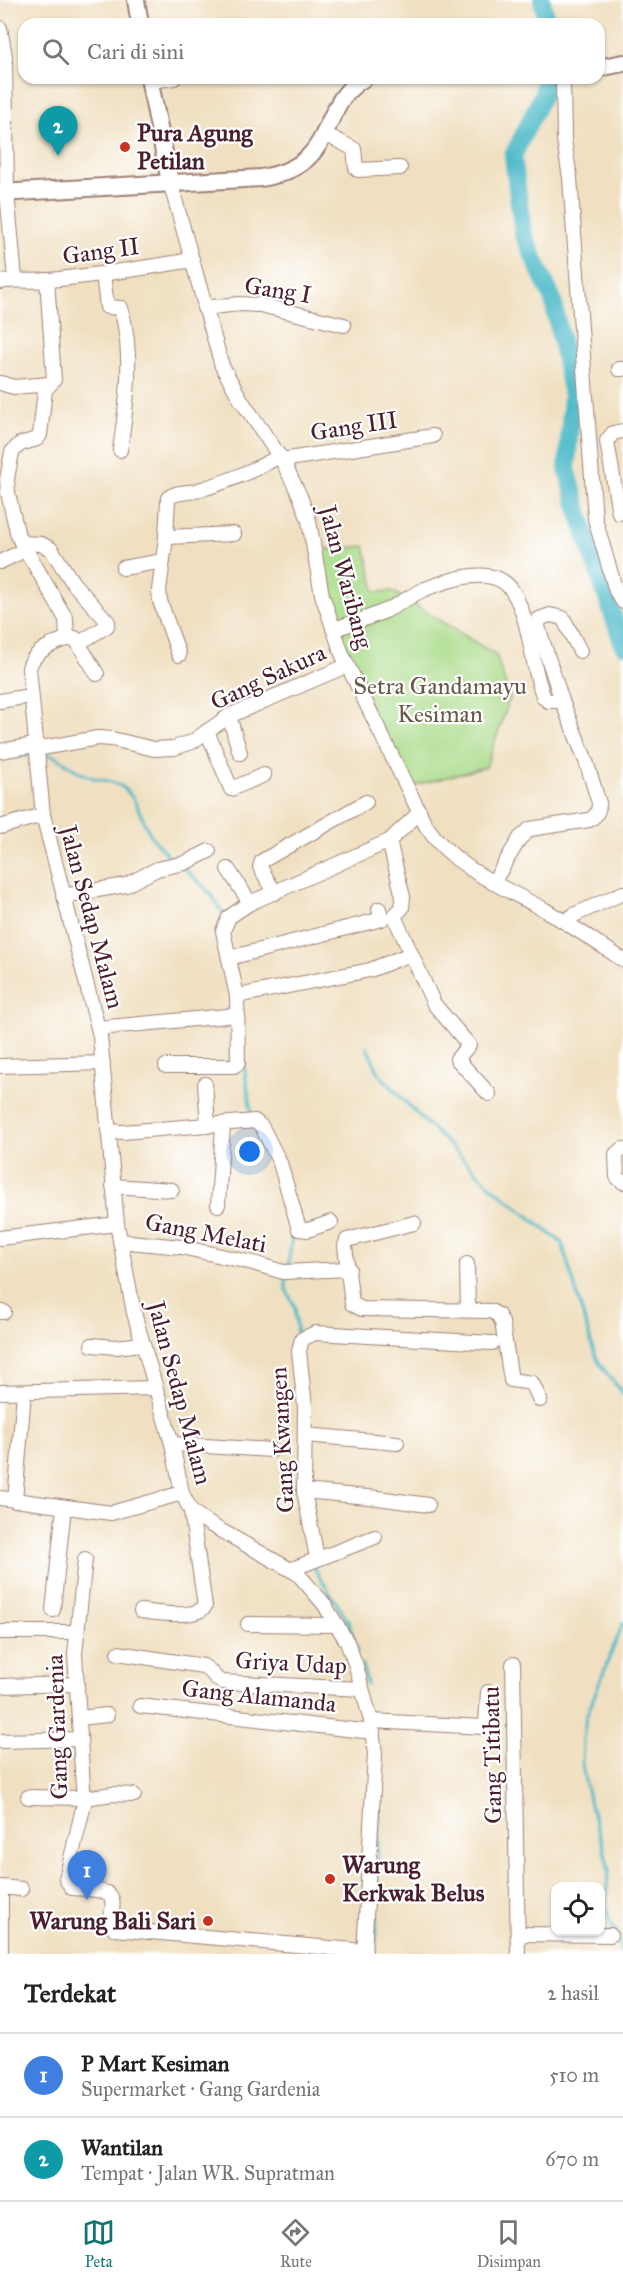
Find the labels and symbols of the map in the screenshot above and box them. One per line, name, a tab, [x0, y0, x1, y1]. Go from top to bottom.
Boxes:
pin: 2	[38, 106, 78, 156]
place label: Pura Agung Petilan	[137, 118, 253, 176]
marker: Pura Agung Petilan	[118, 140, 132, 154]
street label: Gang II	[60, 231, 142, 271]
street label: Gang I	[242, 270, 314, 310]
street label: Gang III	[308, 404, 400, 448]
street label: Jalan Waribang	[312, 499, 380, 653]
street label: Gang Sakura	[205, 637, 331, 717]
park label: Setra Gandamayu Kesiman	[353, 671, 527, 729]
street label: Jalan Sedap Malam	[52, 819, 131, 1012]
your location	[235, 1137, 264, 1166]
street label: Gang Melati	[143, 1207, 270, 1260]
street label: Jalan Sedap Malam	[140, 1295, 219, 1488]
street label: Gang Kwangen	[263, 1366, 301, 1514]
street label: Griya Udap	[234, 1645, 348, 1681]
street label: Gang Gardenia	[39, 1653, 75, 1800]
street label: Gang Alamanda	[180, 1673, 339, 1719]
street label: Gang Titibatu	[476, 1686, 508, 1824]
pin: 1	[68, 1850, 106, 1900]
place label: Warung Kerkwak Belus	[342, 1850, 485, 1908]
marker: Warung Kerkwak Belus	[323, 1872, 337, 1886]
place label: Warung Bali Sari	[29, 1906, 196, 1936]
marker: Warung Bali Sari	[201, 1914, 215, 1928]

